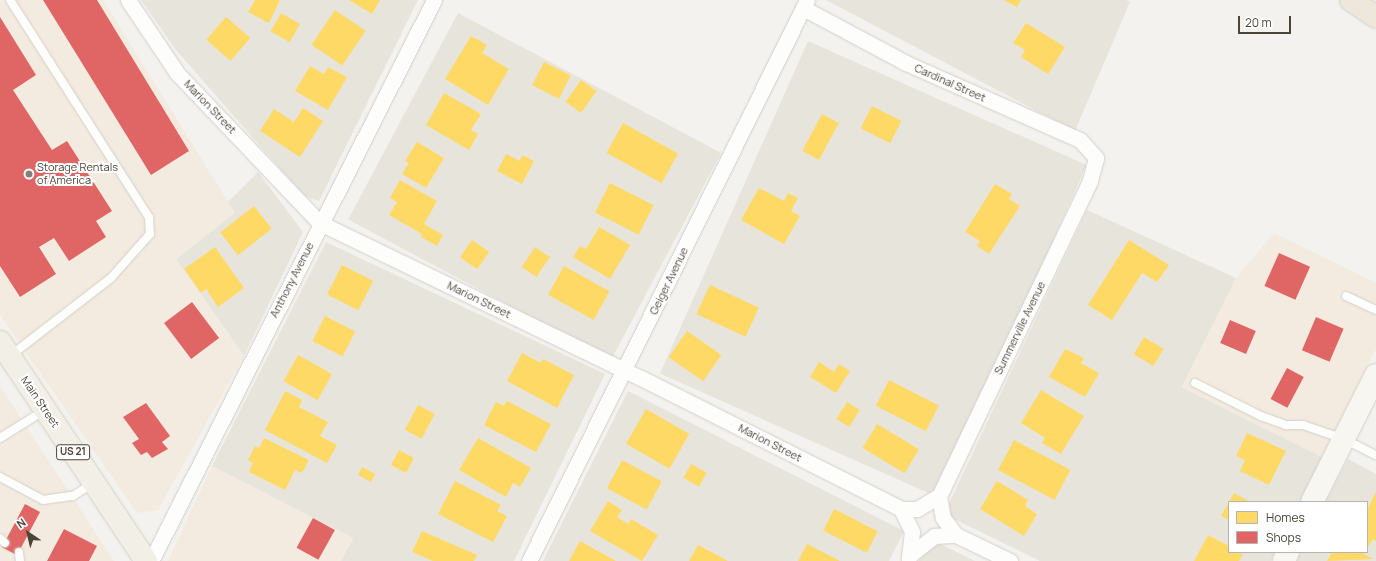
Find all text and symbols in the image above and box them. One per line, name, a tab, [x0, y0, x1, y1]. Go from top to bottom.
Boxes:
scale bar	[1240, 8, 1293, 34]
text: 20 m	[1245, 14, 1272, 31]
street label: Cardinal Street	[912, 61, 988, 105]
street label: Marion Street	[181, 77, 239, 137]
place label: Storage Rentals of America	[37, 161, 118, 187]
marker: Storage Rentals of America	[24, 169, 34, 179]
street label: Anthony Avenue	[267, 240, 317, 320]
street label: Geiger Avenue	[647, 245, 691, 317]
street label: Marion Street	[445, 279, 513, 321]
street label: Summerville Avenue	[992, 279, 1048, 377]
street label: Main Street	[18, 374, 62, 430]
street label: Marion Street	[736, 421, 804, 465]
road number: US 21	[56, 444, 90, 460]
legend	[1228, 501, 1368, 553]
text: Homes	[1266, 509, 1305, 526]
north arrow	[8, 513, 48, 553]
text: N	[13, 514, 28, 531]
text: Shops	[1266, 529, 1301, 546]

